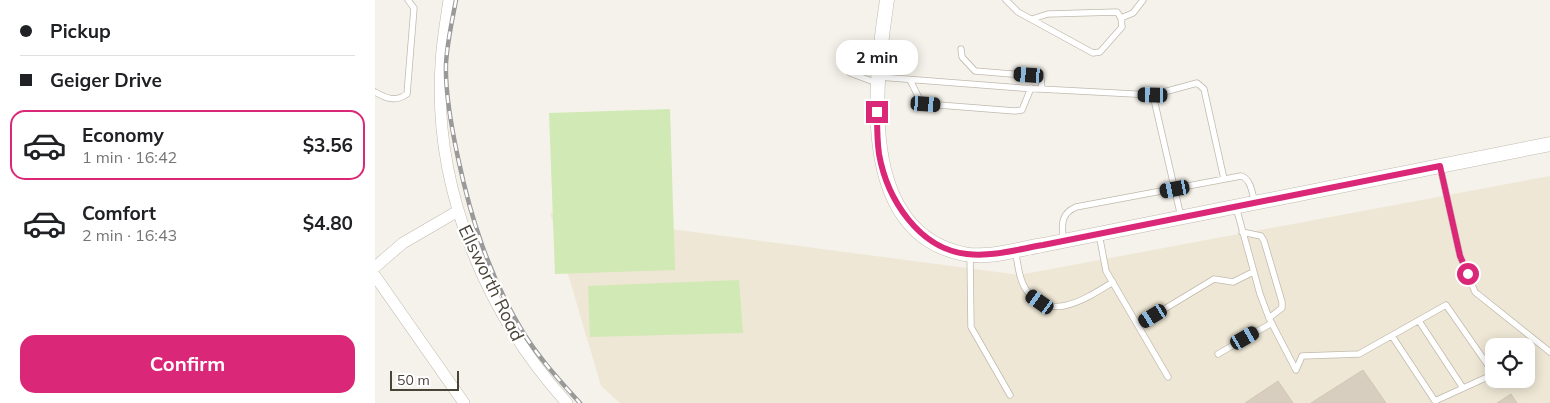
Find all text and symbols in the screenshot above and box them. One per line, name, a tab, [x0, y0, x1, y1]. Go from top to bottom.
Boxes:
text: Pickup	[50, 19, 111, 43]
callout: 2 min	[836, 39, 918, 74]
text: 2 min	[856, 47, 898, 67]
car	[1013, 66, 1044, 84]
text: Geiger Drive	[50, 68, 162, 92]
car	[1137, 87, 1168, 103]
car	[910, 95, 941, 113]
route end	[866, 101, 888, 123]
icon: car	[22, 123, 67, 168]
text: Economy	[82, 123, 164, 147]
text: $3.56	[303, 133, 353, 157]
text: 1 min · 16:42	[82, 147, 177, 167]
car	[1158, 179, 1191, 199]
icon: car	[22, 201, 67, 246]
text: Comfort	[82, 201, 156, 225]
text: $4.80	[303, 211, 353, 235]
street label: Ellsworth Road	[453, 221, 529, 345]
text: 2 min · 16:43	[82, 225, 177, 245]
route start	[1457, 263, 1479, 285]
car	[1023, 287, 1056, 317]
car	[1136, 302, 1169, 330]
car	[1228, 324, 1261, 352]
button: Confirm	[20, 335, 355, 393]
map controls	[1485, 338, 1535, 388]
button: locate	[1485, 338, 1535, 388]
scale bar	[390, 368, 459, 391]
text: 50 m	[397, 371, 430, 389]

